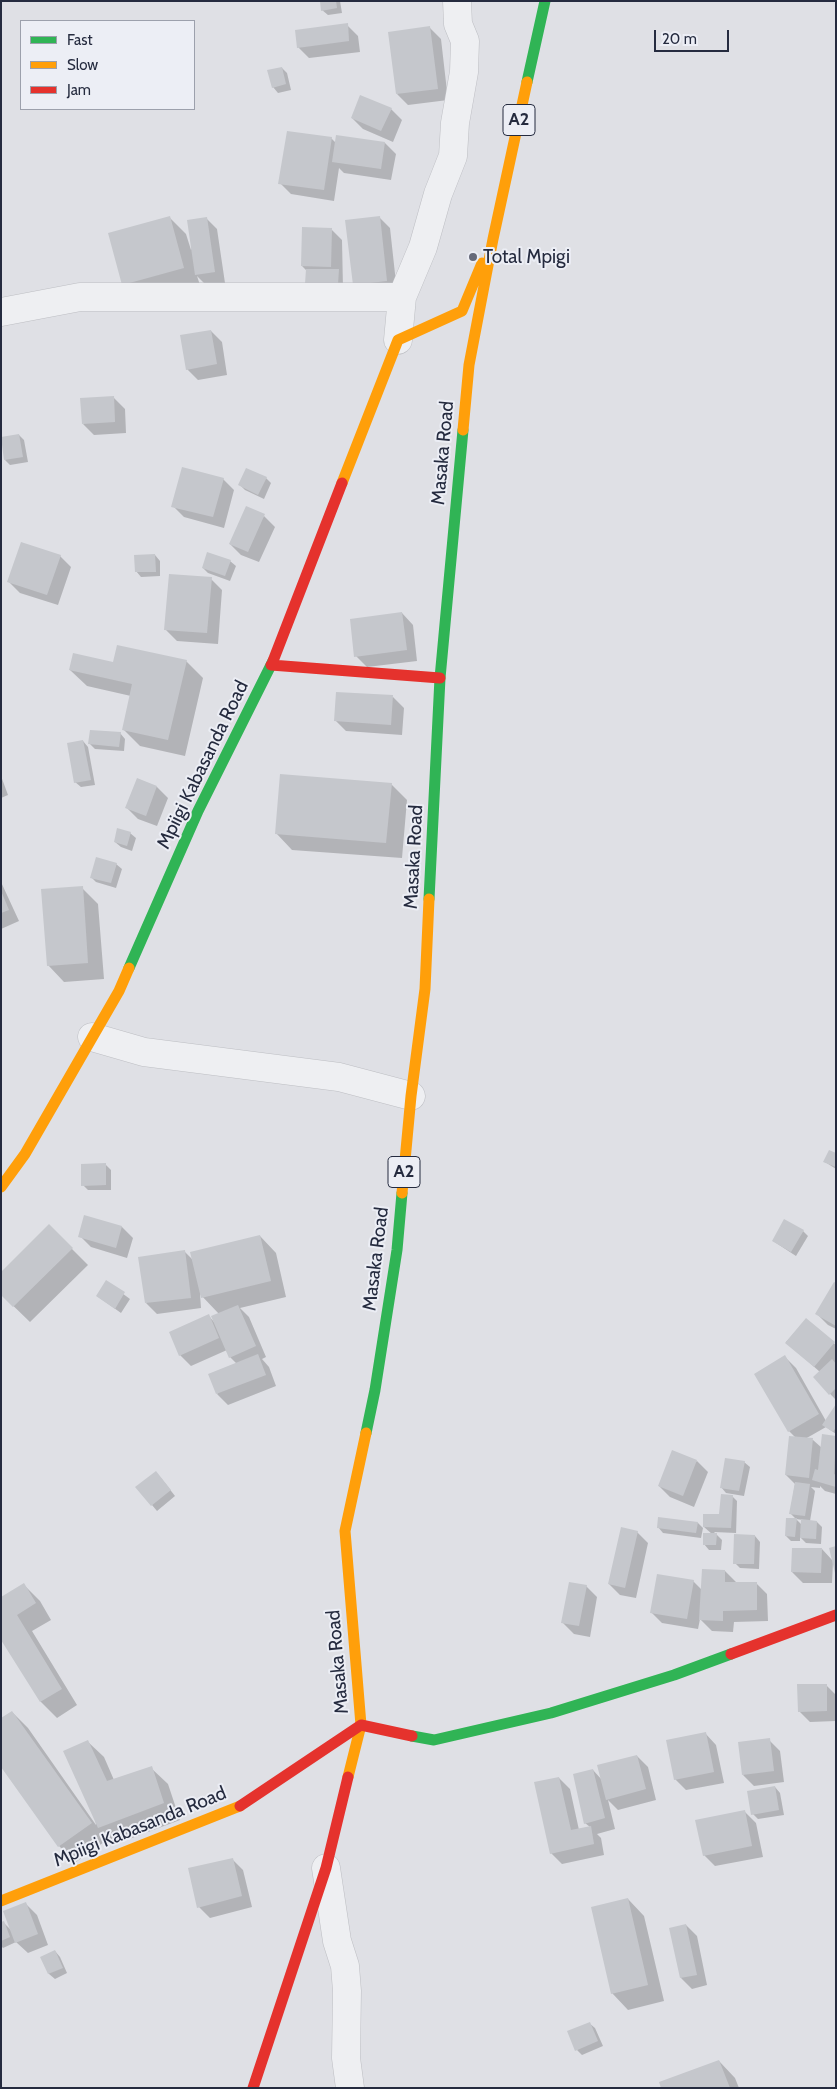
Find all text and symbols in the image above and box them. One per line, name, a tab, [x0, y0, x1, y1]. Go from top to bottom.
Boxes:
legend	[20, 20, 195, 110]
scale bar	[657, 20, 732, 52]
text: 20 m	[662, 30, 697, 48]
text: Fast	[67, 31, 92, 49]
text: Slow	[67, 56, 98, 74]
text: Jam	[67, 81, 91, 99]
road number: A2	[503, 104, 535, 136]
place label: Total Mpigi	[483, 246, 570, 268]
marker: Total Mpigi	[467, 251, 479, 263]
street label: Masaka Road	[427, 400, 459, 506]
street label: Mpiigi Kabasanda Road	[152, 677, 254, 853]
street label: Masaka Road	[400, 804, 428, 910]
road number: A2	[388, 1156, 420, 1188]
street label: Masaka Road	[358, 1206, 394, 1312]
street label: Masaka Road	[322, 1609, 354, 1715]
street label: Mpiigi Kabasanda Road	[50, 1782, 230, 1872]

